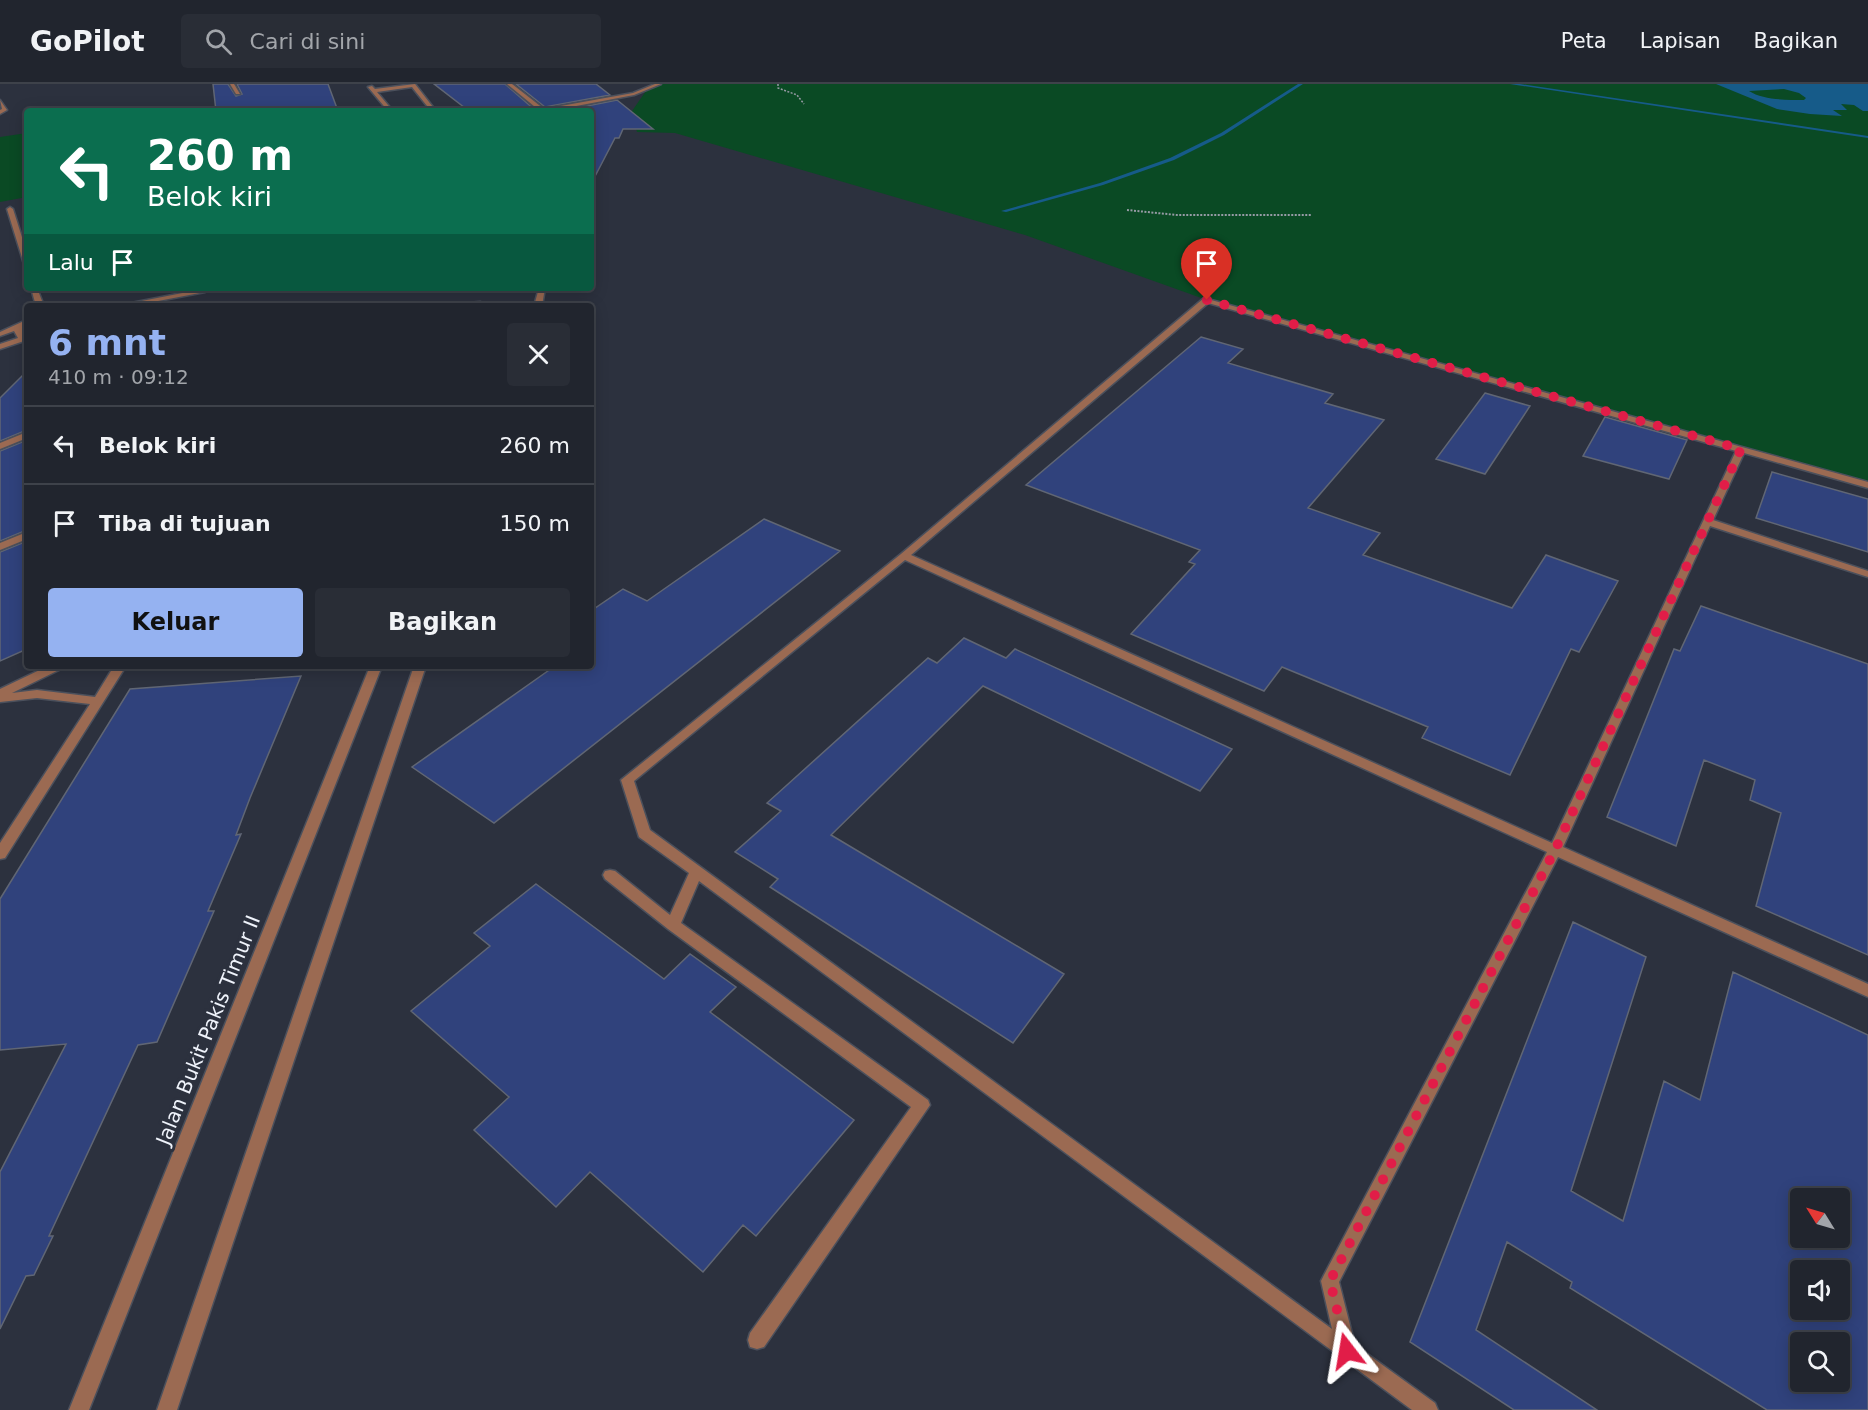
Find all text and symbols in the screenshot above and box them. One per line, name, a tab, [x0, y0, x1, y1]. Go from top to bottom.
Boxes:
search box	[181, 14, 601, 68]
text: GoPilot	[30, 25, 145, 58]
icon: search	[202, 25, 235, 58]
text: Cari di sini	[250, 29, 365, 54]
text: Peta	[1561, 29, 1607, 53]
text: Lapisan	[1640, 29, 1721, 53]
text: Bagikan	[1754, 29, 1838, 53]
text: 260 m	[147, 131, 293, 180]
icon: left	[48, 132, 126, 210]
text: Belok kiri	[147, 181, 272, 212]
pin	[1181, 238, 1232, 300]
icon: arrive	[106, 246, 139, 279]
icon: arrive	[1190, 247, 1223, 280]
text: Lalu	[48, 250, 94, 275]
text: 6 mnt	[48, 322, 166, 363]
button: close	[507, 323, 570, 386]
text: 410 m · 09:12	[48, 365, 189, 389]
icon: left	[48, 429, 81, 462]
text: Belok kiri	[99, 433, 216, 458]
text: 260 m	[500, 433, 570, 458]
icon: arrive	[48, 507, 81, 540]
text: Tiba di tujuan	[99, 511, 271, 536]
text: 150 m	[500, 511, 570, 536]
button: Keluar	[48, 588, 303, 657]
button: Bagikan	[315, 588, 570, 657]
street label: Jalan Bukit Pakis Timur II	[150, 912, 265, 1150]
north arrow	[1790, 1188, 1850, 1248]
map controls	[1790, 1188, 1850, 1392]
button: sound	[1790, 1260, 1850, 1320]
position arrow	[1315, 1319, 1379, 1383]
button: search	[1790, 1332, 1850, 1392]

